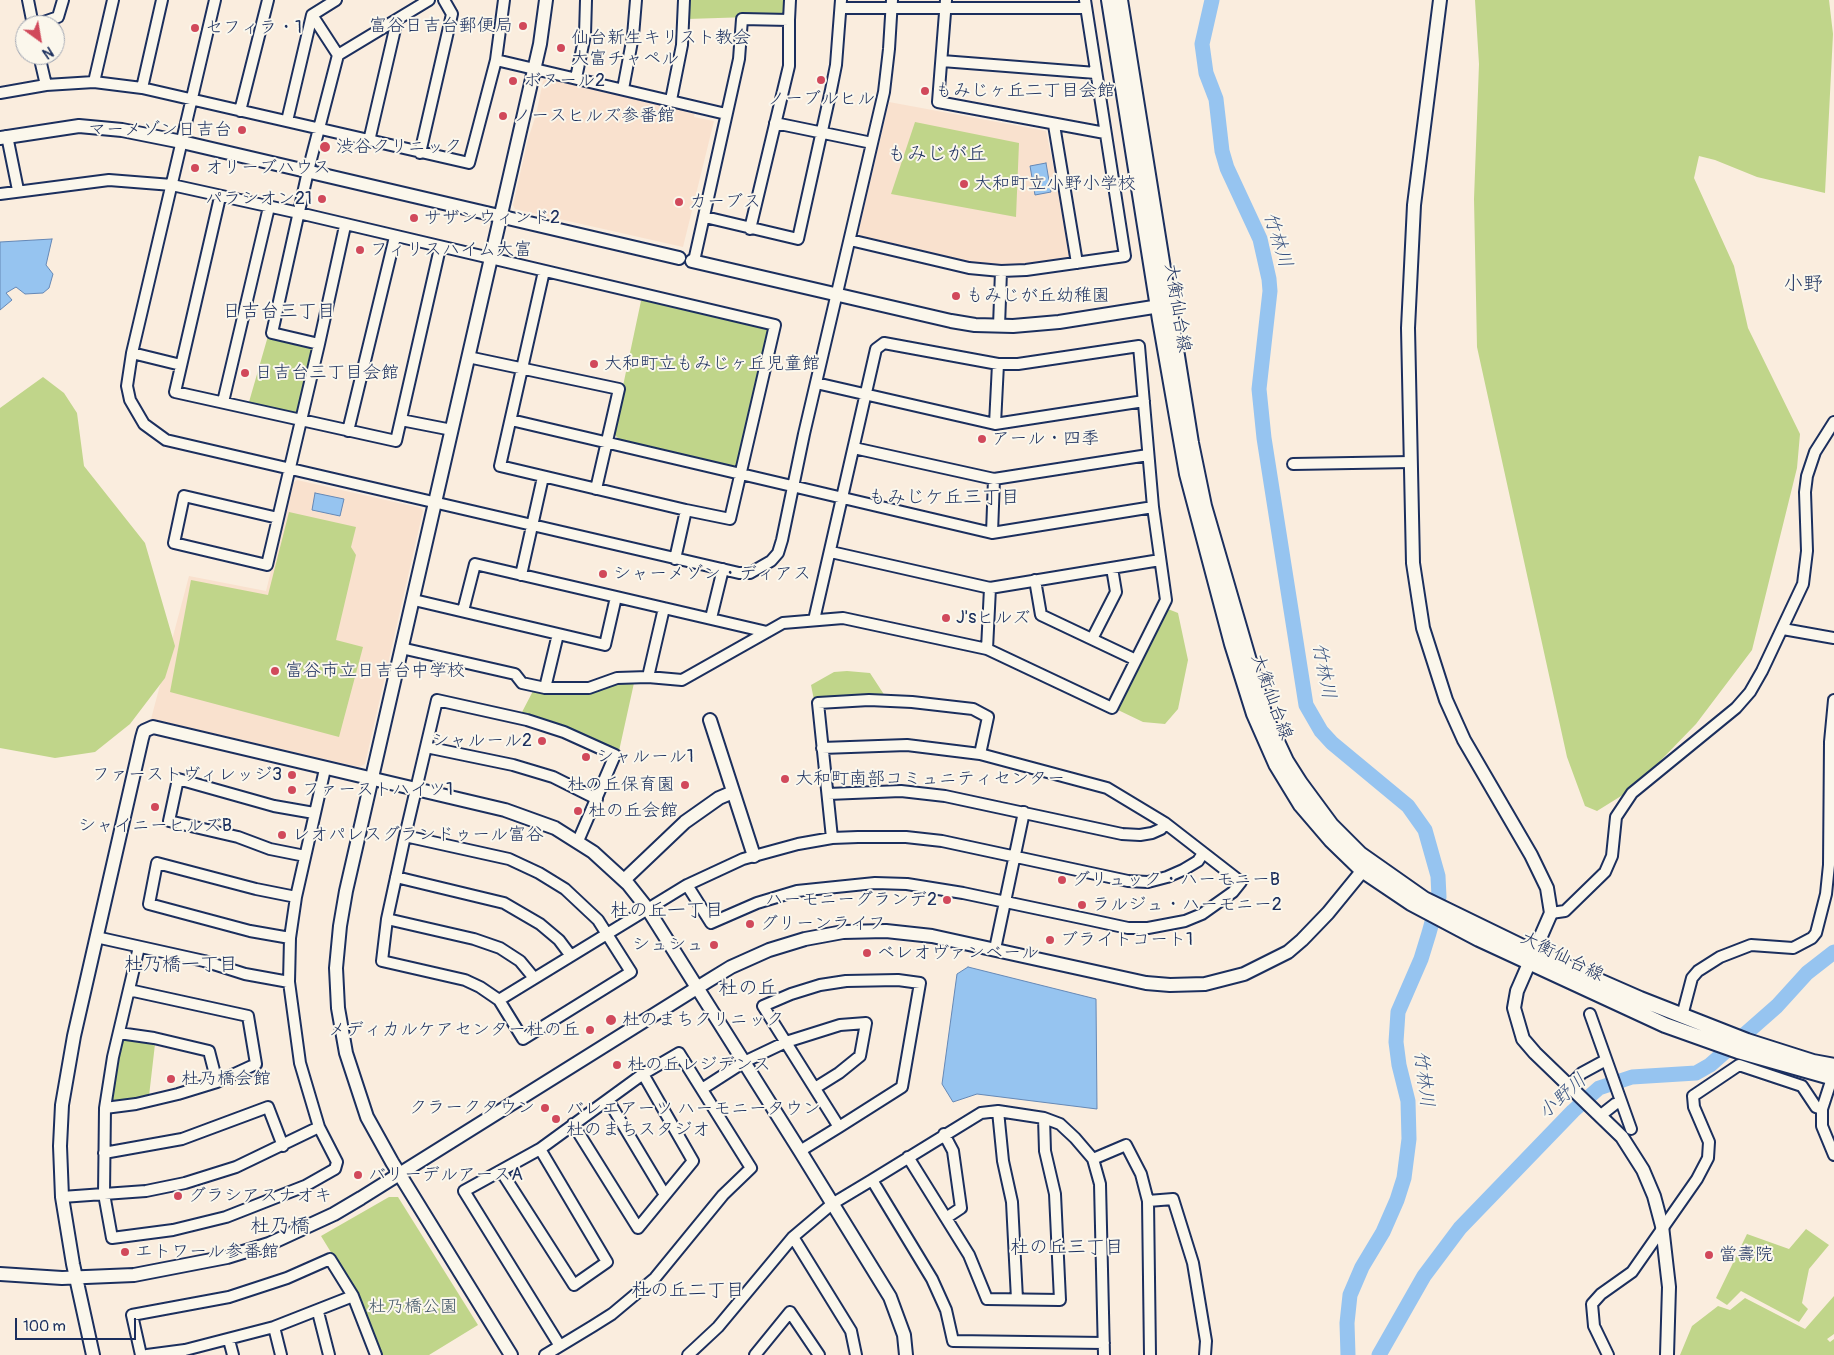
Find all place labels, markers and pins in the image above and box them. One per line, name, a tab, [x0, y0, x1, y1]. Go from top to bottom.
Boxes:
place label: 富谷日吉台郵便局	[369, 15, 513, 37]
place label: セフィラ・1	[205, 17, 302, 39]
marker: 富谷日吉台郵便局	[517, 20, 529, 32]
marker: セフィラ・1	[189, 22, 201, 34]
place label: 仙台新生キリスト教会 大富チャペル	[571, 27, 751, 70]
marker: 仙台新生キリスト教会 大富チャペル	[555, 42, 567, 54]
place label: ボヌール2	[523, 70, 605, 92]
marker: ノーブルヒル	[815, 74, 827, 86]
marker: ボヌール2	[507, 75, 519, 87]
place label: もみじヶ丘二丁目会館	[935, 80, 1115, 102]
marker: もみじヶ丘二丁目会館	[919, 85, 931, 97]
place label: ノーブルヒル	[767, 88, 875, 110]
place label: ノースヒルズ参番館	[513, 105, 675, 127]
marker: ノースヒルズ参番館	[497, 110, 509, 122]
place label: マーメゾン日吉台	[88, 119, 232, 141]
marker: マーメゾン日吉台	[236, 124, 248, 136]
place label: 渋谷クリニック	[336, 136, 462, 158]
marker: 渋谷クリニック	[318, 140, 332, 154]
place label: オリーブハウス	[205, 157, 331, 179]
marker: オリーブハウス	[189, 162, 201, 174]
place label: 大和町立小野小学校	[974, 173, 1136, 195]
marker: 大和町立小野小学校	[958, 178, 970, 190]
place label: パラシオン21	[205, 188, 312, 210]
place label: カーブス	[689, 191, 761, 213]
marker: パラシオン21	[316, 193, 328, 205]
marker: カーブス	[673, 196, 685, 208]
place label: サザンウィンド2	[424, 207, 560, 229]
marker: サザンウィンド2	[408, 212, 420, 224]
place label: フィリスハイム大富	[370, 239, 532, 261]
marker: フィリスハイム大富	[354, 244, 366, 256]
place label: もみじが丘幼稚園	[966, 285, 1110, 307]
marker: もみじが丘幼稚園	[950, 290, 962, 302]
place label: 大和町立もみじヶ丘児童館	[604, 353, 820, 375]
marker: 大和町立もみじヶ丘児童館	[588, 358, 600, 370]
place label: 日吉台三丁目会館	[255, 362, 399, 384]
marker: 日吉台三丁目会館	[239, 367, 251, 379]
place label: アール・四季	[992, 428, 1099, 450]
marker: アール・四季	[976, 433, 988, 445]
place label: シャーメゾン・ディアス	[613, 563, 811, 585]
marker: シャーメゾン・ディアス	[597, 568, 609, 580]
place label: J'sヒルズ	[956, 607, 1030, 629]
marker: J'sヒルズ	[940, 612, 952, 624]
place label: 富谷市立日吉台中学校	[285, 660, 465, 682]
marker: 富谷市立日吉台中学校	[269, 665, 281, 677]
place label: シャルール2	[431, 730, 532, 752]
marker: シャルール2	[536, 735, 548, 747]
place label: シャルール1	[596, 746, 694, 768]
marker: シャルール1	[580, 751, 592, 763]
place label: ファーストヴィレッジ3	[92, 764, 282, 786]
place label: 大和町南部コミュニティセンター	[795, 768, 1065, 790]
marker: ファーストヴィレッジ3	[286, 769, 298, 781]
marker: 大和町南部コミュニティセンター	[779, 773, 791, 785]
place label: 杜の丘保育園	[567, 774, 675, 796]
place label: ファーストハイツ1	[302, 779, 453, 801]
marker: 杜の丘保育園	[679, 779, 691, 791]
marker: ファーストハイツ1	[286, 784, 298, 796]
place label: 杜の丘会館	[588, 800, 678, 822]
marker: シャイニーヒルズB	[149, 801, 161, 813]
marker: 杜の丘会館	[572, 805, 584, 817]
place label: シャイニーヒルズB	[78, 815, 232, 837]
place label: レオパレスグランドゥール富谷	[292, 824, 544, 846]
marker: レオパレスグランドゥール富谷	[276, 829, 288, 841]
place label: グリュック・ハーモニーB	[1072, 869, 1280, 891]
marker: グリュック・ハーモニーB	[1056, 874, 1068, 886]
place label: ハーモニーグランデ2	[765, 889, 937, 911]
marker: ハーモニーグランデ2	[941, 894, 953, 906]
place label: ラルジュ・ハーモニー2	[1092, 894, 1282, 916]
marker: ラルジュ・ハーモニー2	[1076, 899, 1088, 911]
place label: グリーンライフ	[760, 913, 886, 935]
marker: グリーンライフ	[744, 918, 756, 930]
place label: ブライトコート1	[1060, 929, 1193, 951]
place label: シュシュ	[632, 934, 704, 956]
marker: ブライトコート1	[1044, 934, 1056, 946]
marker: シュシュ	[708, 939, 720, 951]
place label: ベレオヴァンベール	[877, 942, 1039, 964]
marker: ベレオヴァンベール	[861, 947, 873, 959]
place label: 杜のまちクリニック	[622, 1009, 784, 1031]
marker: 杜のまちクリニック	[604, 1013, 618, 1027]
place label: メディカルケアセンター杜の丘	[328, 1019, 580, 1041]
marker: メディカルケアセンター杜の丘	[584, 1024, 596, 1036]
place label: 杜の丘レジデンス	[627, 1054, 771, 1076]
marker: 杜の丘レジデンス	[611, 1059, 623, 1071]
place label: 杜乃橋会館	[181, 1068, 271, 1090]
marker: 杜乃橋会館	[165, 1073, 177, 1085]
place label: クラークタウン	[409, 1097, 535, 1119]
place label: バレエアーツ ハーモニータウン 杜のまちスタジオ	[566, 1098, 821, 1140]
marker: クラークタウン	[539, 1102, 551, 1114]
marker: バレエアーツ ハーモニータウン 杜のまちスタジオ	[550, 1113, 562, 1125]
place label: バリーデルアースA	[368, 1164, 523, 1186]
marker: バリーデルアースA	[352, 1169, 364, 1181]
place label: グラシアスナオキ	[188, 1185, 332, 1207]
marker: グラシアスナオキ	[172, 1190, 184, 1202]
place label: エトワール参番館	[135, 1241, 279, 1263]
place label: 當壽院	[1719, 1244, 1773, 1266]
marker: エトワール参番館	[119, 1246, 131, 1258]
marker: 當壽院	[1703, 1249, 1715, 1261]

